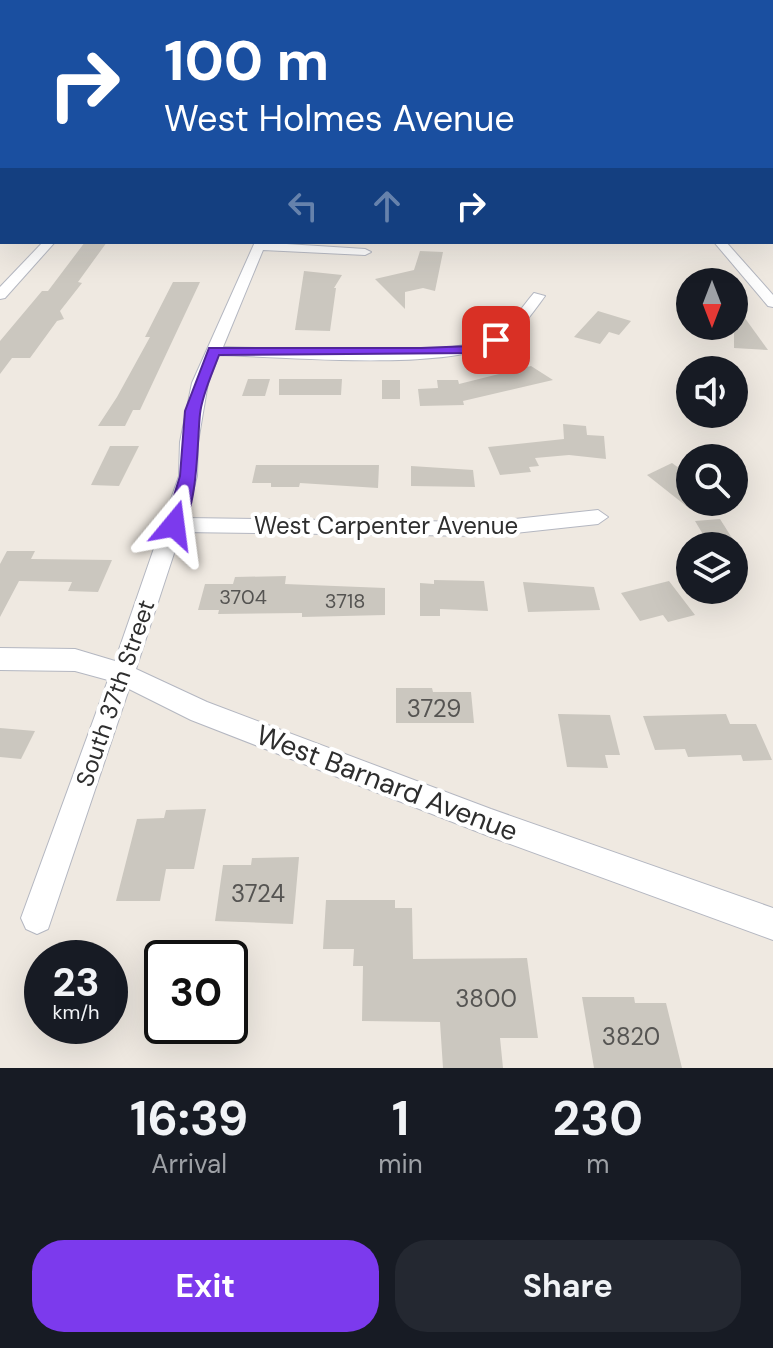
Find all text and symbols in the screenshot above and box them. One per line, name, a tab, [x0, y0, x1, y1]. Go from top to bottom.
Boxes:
text: 100 m	[164, 24, 329, 97]
icon: right	[32, 32, 136, 136]
text: West Holmes Avenue	[164, 95, 515, 142]
icon: left	[281, 184, 325, 228]
icon: ahead	[365, 184, 409, 228]
icon: right	[449, 184, 493, 228]
north arrow	[676, 268, 748, 340]
map controls	[676, 268, 748, 604]
pin	[462, 306, 530, 374]
icon: arrive	[474, 318, 518, 362]
button: sound	[676, 356, 748, 428]
button: search	[676, 444, 748, 516]
position arrow	[132, 483, 216, 567]
street label: West Carpenter Avenue	[254, 510, 518, 541]
button: layers	[676, 532, 748, 604]
house number: 3704	[219, 584, 267, 610]
house number: 3718	[325, 588, 365, 614]
street label: South 37th Street	[68, 595, 162, 791]
house number: 3729	[407, 693, 461, 724]
street label: West Barnard Avenue	[251, 716, 523, 850]
house number: 3724	[231, 878, 285, 909]
speed limit sign: 30	[144, 940, 248, 1044]
text: 23	[52, 956, 100, 1008]
house number: 3800	[455, 983, 517, 1014]
text: km/h	[52, 999, 100, 1025]
house number: 3820	[602, 1021, 660, 1052]
text: 16:39	[130, 1087, 248, 1150]
text: 1	[392, 1087, 409, 1150]
text: 230	[553, 1087, 643, 1150]
text: Arrival	[151, 1147, 227, 1181]
text: min	[378, 1147, 423, 1181]
text: m	[586, 1147, 609, 1181]
button: Exit	[32, 1240, 379, 1332]
button: Share	[395, 1240, 741, 1332]

